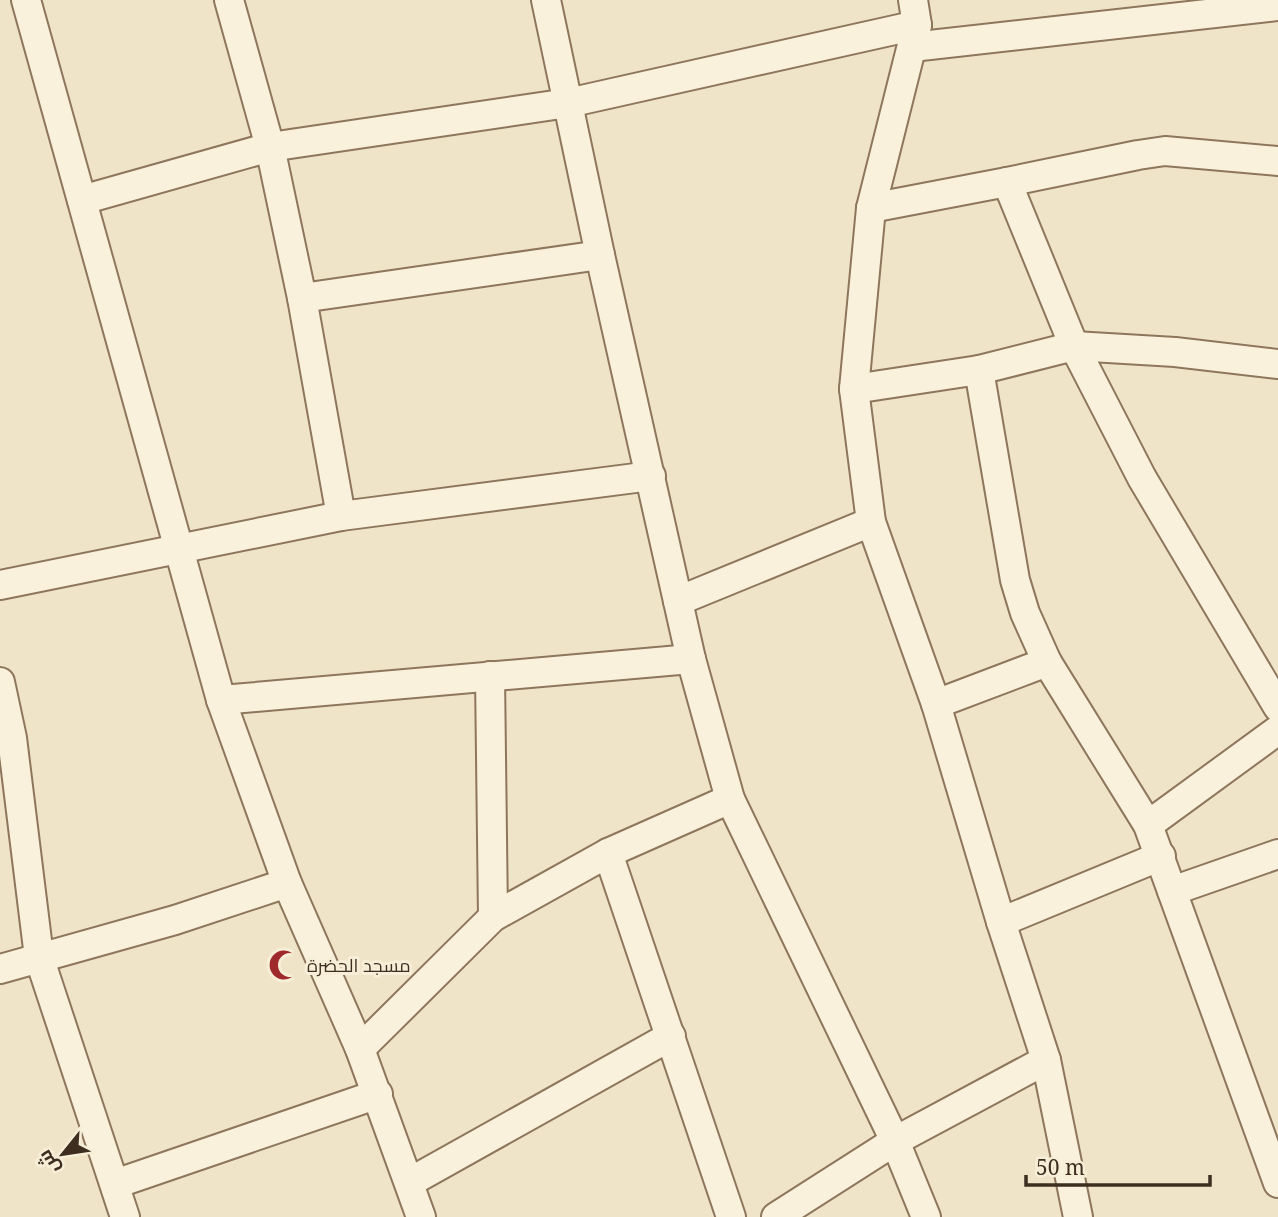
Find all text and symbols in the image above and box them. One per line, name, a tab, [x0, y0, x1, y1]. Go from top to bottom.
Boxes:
mosque icon: مسجد الحضرة	[267, 948, 301, 982]
place label: مسجد الحضرة	[307, 953, 411, 977]
north arrow	[28, 1119, 98, 1189]
scale bar	[1026, 1144, 1210, 1188]
text: ش	[31, 1145, 66, 1180]
text: 50 m	[1036, 1153, 1085, 1181]

